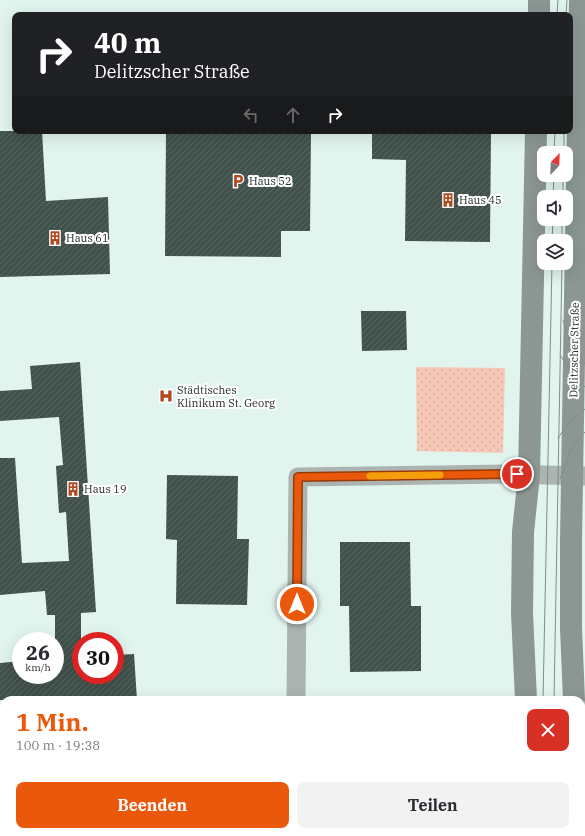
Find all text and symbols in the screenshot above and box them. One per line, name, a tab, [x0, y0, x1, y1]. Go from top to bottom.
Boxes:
text: 40 m	[94, 24, 161, 61]
icon: right	[28, 28, 80, 80]
text: Delitzscher Straße	[94, 60, 250, 83]
icon: left	[240, 104, 262, 126]
icon: ahead	[282, 104, 304, 126]
icon: right	[324, 104, 346, 126]
north arrow	[537, 146, 573, 182]
map controls	[537, 146, 573, 270]
parking icon: Haus 52	[230, 173, 246, 189]
place label: Haus 52	[249, 174, 292, 188]
button: sound	[537, 190, 573, 226]
building icon: Haus 45	[440, 192, 456, 208]
place label: Haus 45	[459, 193, 502, 207]
building icon: Haus 61	[47, 230, 63, 246]
place label: Haus 61	[66, 231, 109, 245]
button: layers	[537, 234, 573, 270]
street label: Delitzscher Straße	[566, 302, 582, 398]
place label: Städtisches Klinikum St. Georg	[177, 383, 275, 410]
hospital icon: Städtisches Klinikum St. Georg	[158, 388, 174, 404]
pin	[500, 457, 534, 491]
icon: arrive	[506, 463, 528, 485]
building icon: Haus 19	[65, 481, 81, 497]
place label: Haus 19	[84, 482, 127, 496]
position arrow	[276, 583, 318, 625]
speed limit sign: 30	[72, 632, 124, 684]
text: 26	[26, 639, 50, 666]
text: km/h	[25, 661, 51, 674]
text: 1 Min.	[16, 706, 88, 738]
button: close	[527, 709, 569, 751]
text: 100 m · 19:38	[16, 737, 100, 754]
button: Beenden	[16, 782, 289, 828]
button: Teilen	[297, 782, 569, 828]

